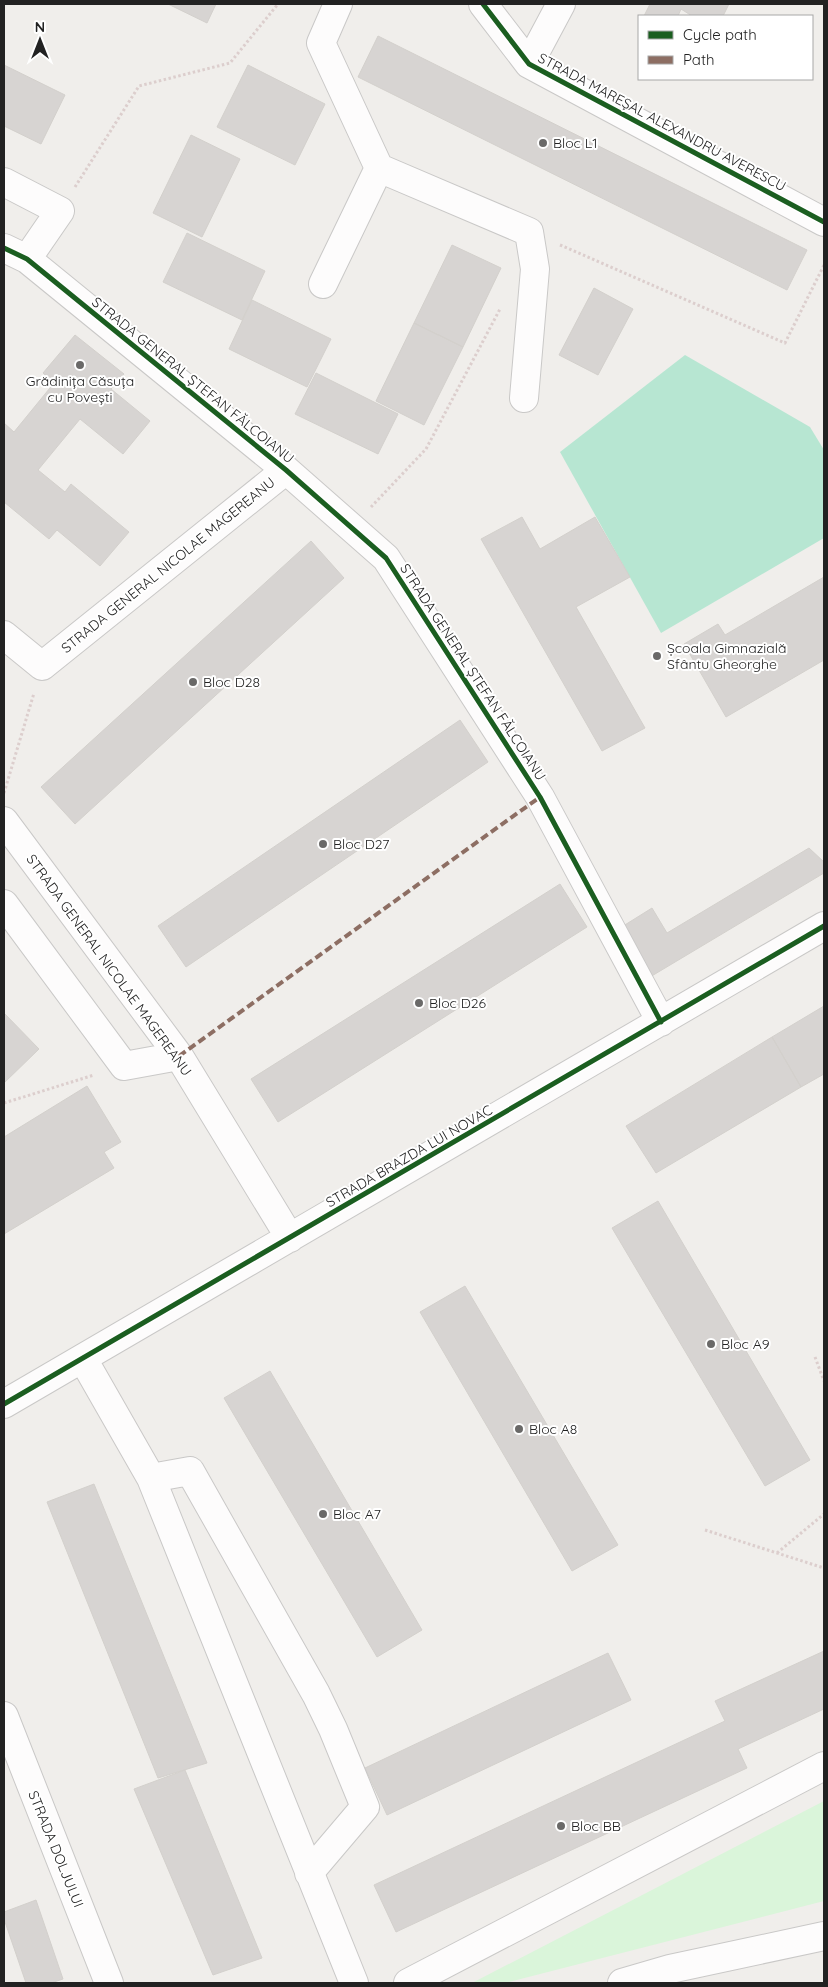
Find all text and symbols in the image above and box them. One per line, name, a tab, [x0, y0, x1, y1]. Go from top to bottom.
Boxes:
north arrow	[15, 15, 65, 65]
legend	[638, 15, 813, 80]
text: N	[35, 18, 45, 36]
text: Cycle path	[683, 25, 757, 44]
street label: STRADA MAREȘAL ALEXANDRU AVERESCU	[535, 49, 789, 195]
text: Path	[683, 50, 715, 69]
place label: Bloc L1	[553, 134, 597, 152]
marker: Bloc L1	[537, 137, 549, 149]
street label: STRADA GENERAL ȘTEFAN FĂLCOIANU	[88, 293, 298, 467]
marker: Grădinița Căsuța cu Povești	[74, 359, 86, 371]
place label: Grădinița Căsuța cu Povești	[26, 372, 134, 406]
street label: STRADA GENERAL NICOLAE MAGEREANU	[57, 473, 279, 657]
street label: STRADA GENERAL ȘTEFAN FĂLCOIANU	[396, 560, 550, 784]
place label: Școala Gimnazială Sfântu Gheorghe	[667, 639, 787, 673]
marker: Școala Gimnazială Sfântu Gheorghe	[651, 650, 663, 662]
place label: Bloc D28	[203, 673, 260, 691]
marker: Bloc D28	[187, 676, 199, 688]
place label: Bloc D27	[333, 835, 389, 853]
marker: Bloc D27	[317, 838, 329, 850]
street label: STRADA GENERAL NICOLAE MAGEREANU	[22, 851, 196, 1079]
place label: Bloc D26	[429, 994, 487, 1012]
marker: Bloc D26	[413, 997, 425, 1009]
street label: STRADA BRAZDA LUI NOVAC	[323, 1101, 495, 1211]
place label: Bloc A9	[721, 1335, 770, 1353]
marker: Bloc A9	[705, 1338, 717, 1350]
place label: Bloc A8	[529, 1420, 577, 1438]
marker: Bloc A8	[513, 1423, 525, 1435]
place label: Bloc A7	[333, 1505, 381, 1523]
marker: Bloc A7	[317, 1508, 329, 1520]
street label: STRADA DOLJULUI	[24, 1788, 88, 1910]
place label: Bloc BB	[571, 1817, 621, 1835]
marker: Bloc BB	[555, 1820, 567, 1832]

